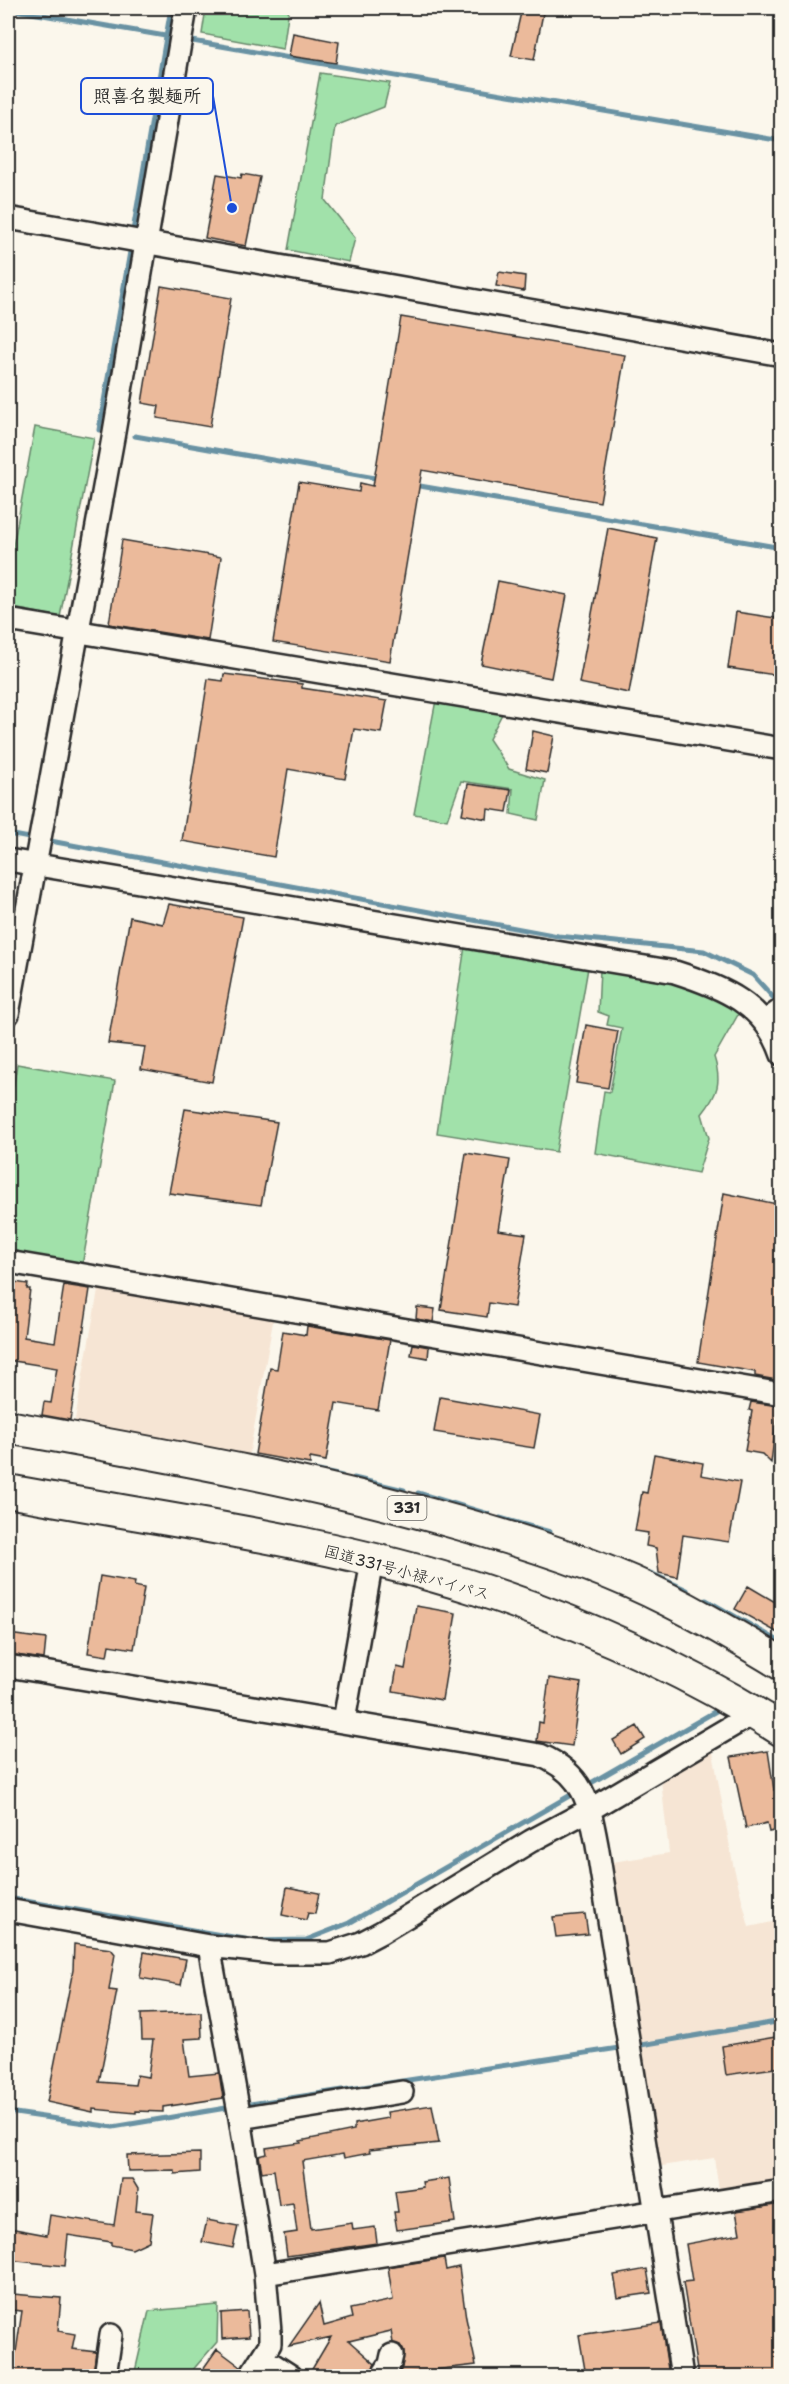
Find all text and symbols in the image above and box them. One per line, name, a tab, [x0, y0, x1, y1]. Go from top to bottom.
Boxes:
callout: 照喜名製麺所	[81, 78, 213, 114]
text: 照喜名製麺所	[93, 84, 201, 108]
road number: 331	[388, 1496, 426, 1520]
street label: 国道331号小禄バイパス	[322, 1540, 492, 1605]

